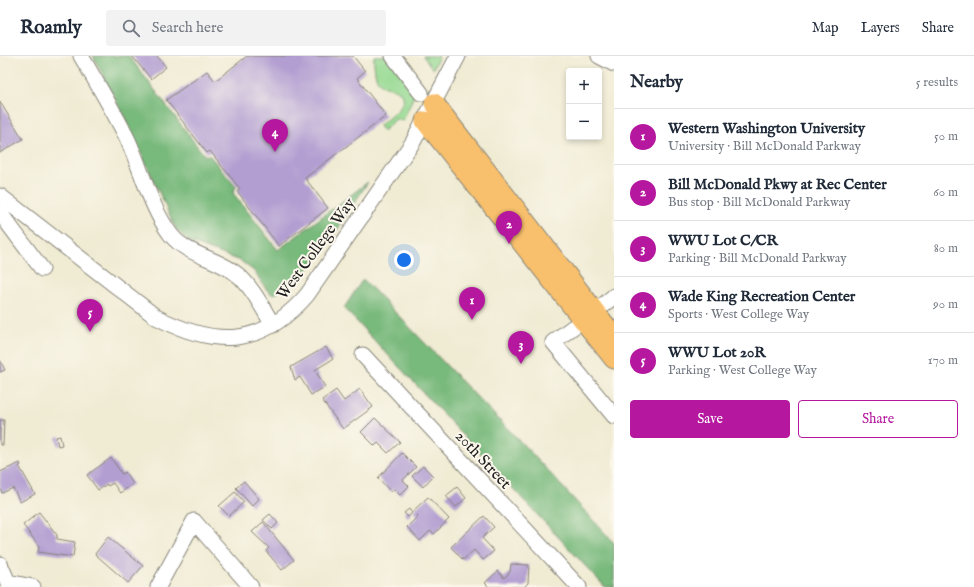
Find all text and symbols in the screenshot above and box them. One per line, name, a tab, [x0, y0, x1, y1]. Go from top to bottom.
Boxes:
search box	[106, 10, 386, 46]
text: Roamly	[20, 16, 82, 40]
icon: search	[120, 17, 142, 39]
text: Search here	[152, 18, 223, 37]
text: Map	[812, 19, 839, 37]
text: Layers	[861, 19, 900, 37]
text: Share	[922, 19, 954, 37]
map controls	[566, 68, 602, 140]
button: +	[566, 68, 602, 104]
text: Nearby	[630, 72, 683, 93]
text: 5 results	[916, 74, 958, 91]
button: −	[566, 104, 602, 140]
pin: 4	[262, 119, 288, 152]
text: Western Washington University	[668, 119, 865, 138]
text: 1	[641, 128, 645, 145]
text: 50 m	[934, 128, 958, 145]
text: University · Bill McDonald Parkway	[668, 138, 861, 155]
text: Bill McDonald Pkwy at Rec Center	[668, 175, 887, 194]
text: 2	[640, 184, 646, 201]
text: 60 m	[933, 184, 958, 201]
street label: West College Way	[273, 194, 360, 304]
text: Bus stop · Bill McDonald Parkway	[668, 194, 850, 211]
pin: 2	[496, 211, 522, 244]
text: WWU Lot C/CR	[668, 231, 778, 250]
text: 3	[641, 240, 645, 257]
text: 80 m	[934, 240, 958, 257]
your location	[394, 250, 414, 270]
text: Parking · Bill McDonald Parkway	[668, 250, 847, 267]
pin: 1	[459, 287, 485, 320]
text: Wade King Recreation Center	[668, 287, 855, 306]
text: 4	[640, 296, 646, 313]
text: 90 m	[933, 296, 958, 313]
pin: 5	[77, 299, 103, 332]
text: Sports · West College Way	[668, 306, 809, 323]
pin: 3	[508, 331, 534, 364]
text: WWU Lot 20R	[668, 343, 766, 362]
text: 5	[641, 352, 645, 369]
text: 170 m	[928, 352, 958, 369]
text: Parking · West College Way	[668, 362, 817, 379]
button: Save	[630, 400, 790, 438]
button: Share	[798, 400, 958, 438]
street label: 20th Street	[450, 427, 515, 494]

